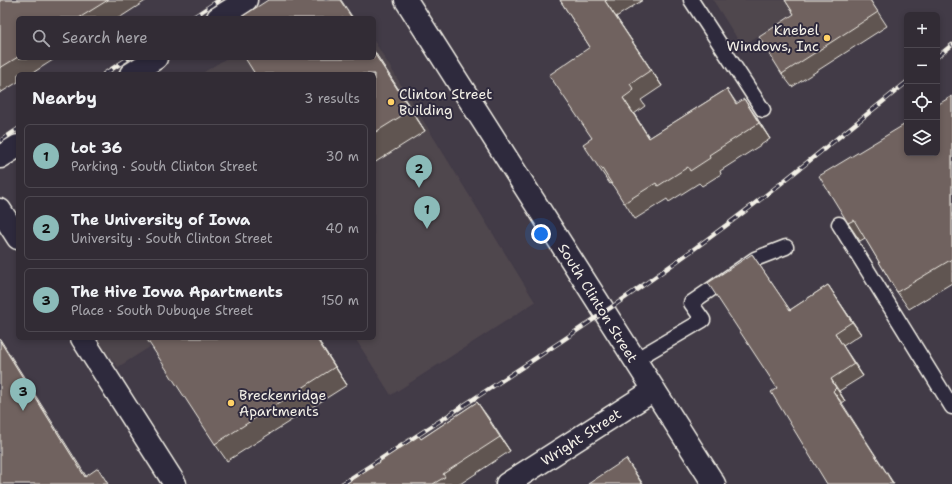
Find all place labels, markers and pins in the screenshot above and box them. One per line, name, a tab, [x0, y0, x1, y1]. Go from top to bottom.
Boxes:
place label: Knebel Windows, Inc	[727, 21, 820, 55]
marker: Knebel Windows, Inc	[822, 33, 832, 43]
place label: Clinton Street Building	[399, 85, 492, 119]
marker: Clinton Street Building	[386, 97, 396, 107]
pin: 2	[406, 155, 432, 188]
pin: 1	[414, 196, 440, 229]
pin: 3	[10, 378, 36, 411]
place label: Breckenridge Apartments	[239, 386, 327, 420]
marker: Breckenridge Apartments	[226, 398, 236, 408]

